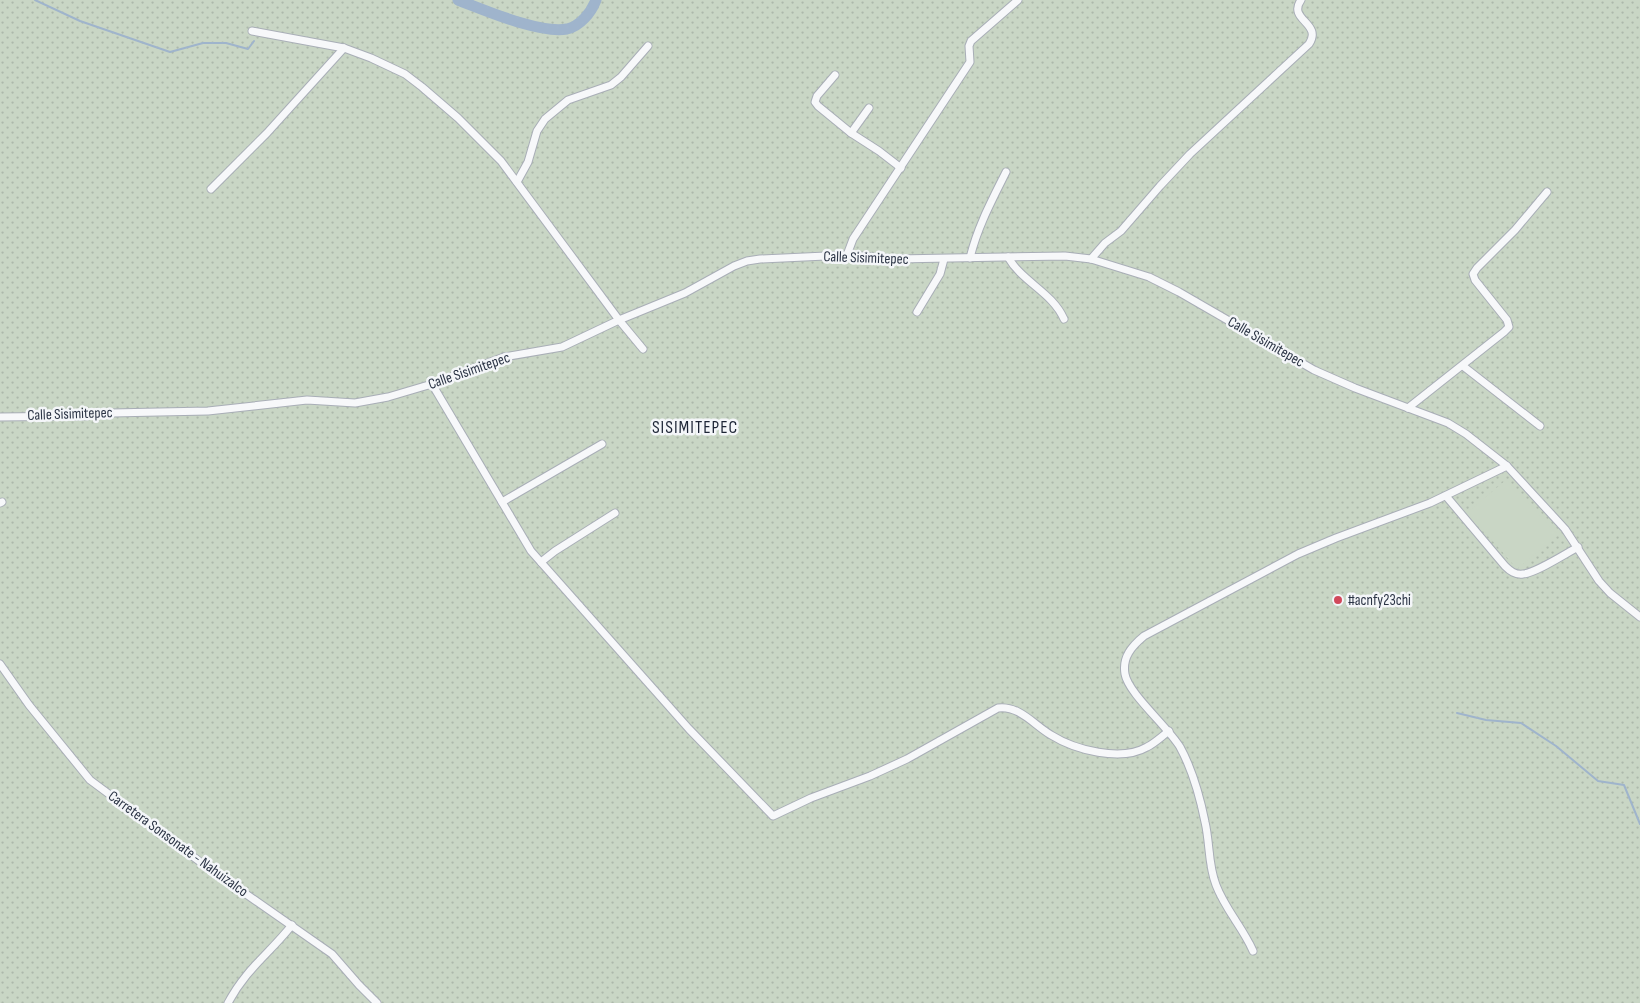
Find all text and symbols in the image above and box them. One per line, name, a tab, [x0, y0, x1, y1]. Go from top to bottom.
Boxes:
street label: Calle Sisimitepec	[823, 247, 909, 269]
street label: Calle Sisimitepec	[1224, 312, 1308, 372]
street label: Calle Sisimitepec	[426, 348, 512, 394]
street label: Calle Sisimitepec	[27, 403, 113, 425]
district label: SISIMITEPEC	[652, 417, 738, 438]
place label: #acnfy23chi	[1348, 591, 1411, 610]
marker: #acnfy23chi	[1332, 594, 1344, 606]
street label: Carretera Sonsonate - Nahuizalco	[104, 787, 252, 901]

